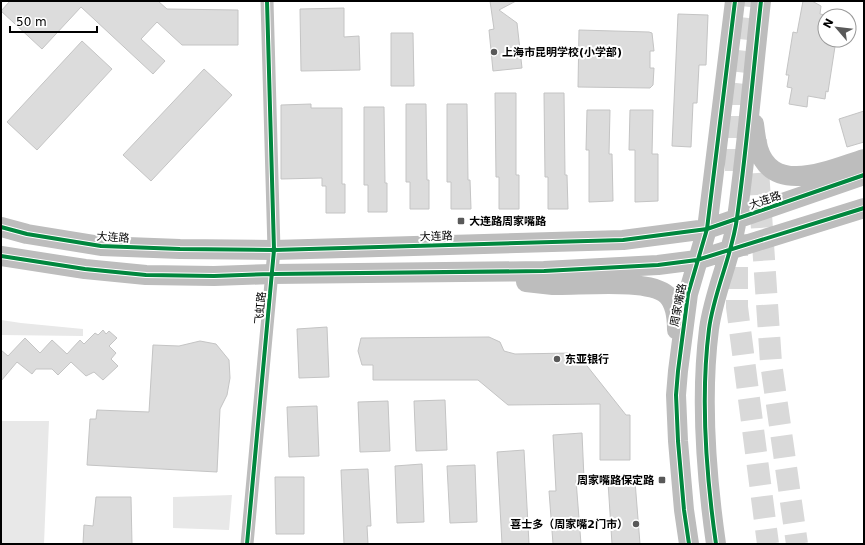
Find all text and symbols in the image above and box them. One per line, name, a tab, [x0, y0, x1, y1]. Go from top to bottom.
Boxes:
scale bar	[10, 8, 97, 34]
north arrow	[817, 8, 857, 48]
text: 50 m	[16, 15, 47, 29]
text: N	[821, 16, 837, 31]
place label: 上海市昆明学校(小学部)	[502, 46, 622, 59]
marker: 上海市昆明学校(小学部)	[489, 47, 499, 57]
street label: 大连路	[747, 189, 783, 212]
place label: 大连路周家嘴路	[469, 215, 547, 228]
marker: 大连路周家嘴路	[456, 216, 466, 226]
street label: 大连路	[419, 229, 453, 244]
street label: 大连路	[96, 230, 130, 245]
street label: 周家嘴路	[668, 282, 689, 328]
street label: 飞虹路	[253, 291, 268, 325]
place label: 东亚银行	[565, 353, 609, 366]
marker: 东亚银行	[552, 354, 562, 364]
place label: 周家嘴路保定路	[577, 474, 655, 487]
marker: 周家嘴路保定路	[657, 475, 667, 485]
place label: 喜士多（周家嘴2门市）	[510, 518, 628, 531]
marker: 喜士多（周家嘴2门市）	[631, 519, 641, 529]

